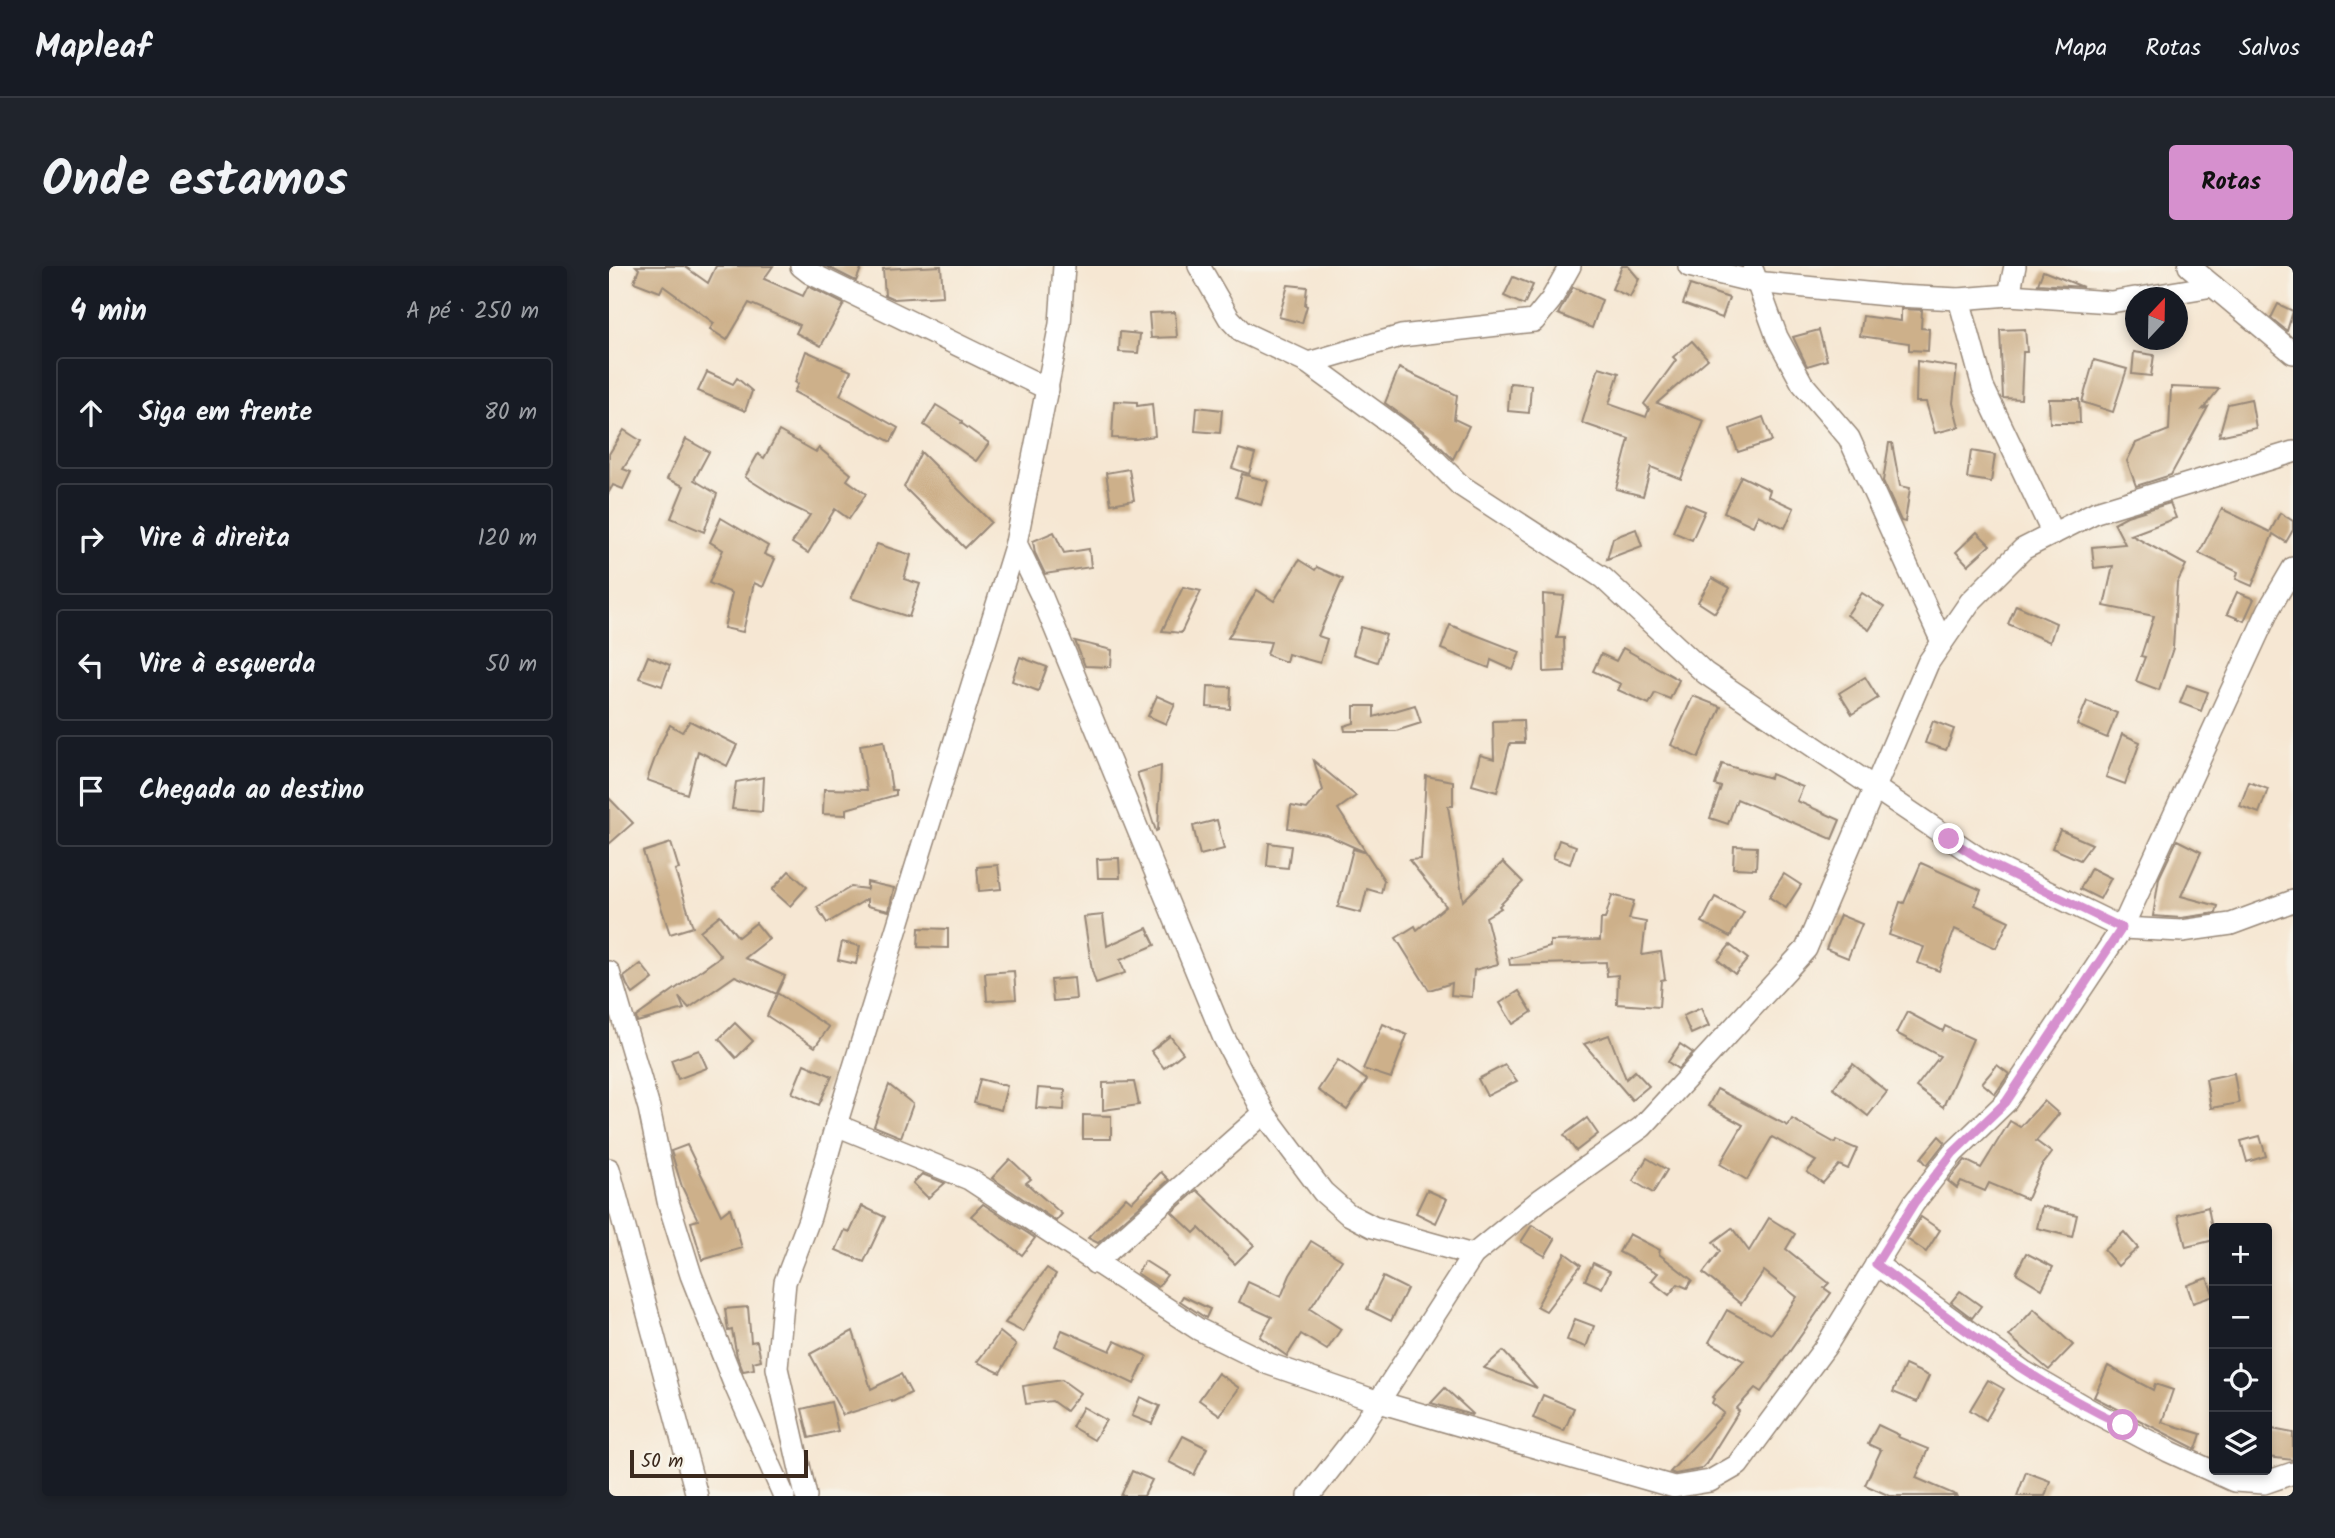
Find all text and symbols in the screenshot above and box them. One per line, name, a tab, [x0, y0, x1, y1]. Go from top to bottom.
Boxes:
text: Mapleaf	[35, 22, 151, 75]
text: Mapa	[2054, 29, 2107, 68]
text: Rotas	[2145, 29, 2201, 68]
text: Salvos	[2239, 29, 2300, 68]
text: Onde estamos	[42, 143, 348, 221]
button: Rotas	[2169, 145, 2293, 220]
north arrow	[2125, 287, 2188, 350]
text: 4 min	[70, 288, 147, 336]
text: A pé · 250 m	[406, 294, 539, 330]
text: Siga em frente	[139, 392, 312, 434]
icon: ahead	[72, 394, 110, 432]
text: 80 m	[484, 395, 537, 431]
text: Vire à direita	[139, 518, 290, 560]
icon: right	[72, 520, 110, 558]
text: 120 m	[477, 521, 537, 557]
text: Vire à esquerda	[139, 644, 316, 686]
icon: left	[72, 646, 110, 684]
text: 50 m	[486, 647, 537, 683]
text: Chegada ao destino	[139, 770, 364, 812]
icon: arrive	[72, 772, 110, 810]
route end	[1933, 823, 1964, 854]
map controls	[2209, 1223, 2272, 1475]
button: +	[2209, 1223, 2272, 1286]
button: −	[2209, 1286, 2272, 1349]
button: locate	[2209, 1349, 2272, 1412]
route start	[2107, 1409, 2138, 1440]
button: layers	[2209, 1412, 2272, 1475]
scale bar	[630, 1447, 809, 1479]
text: 50 m	[641, 1447, 683, 1477]

